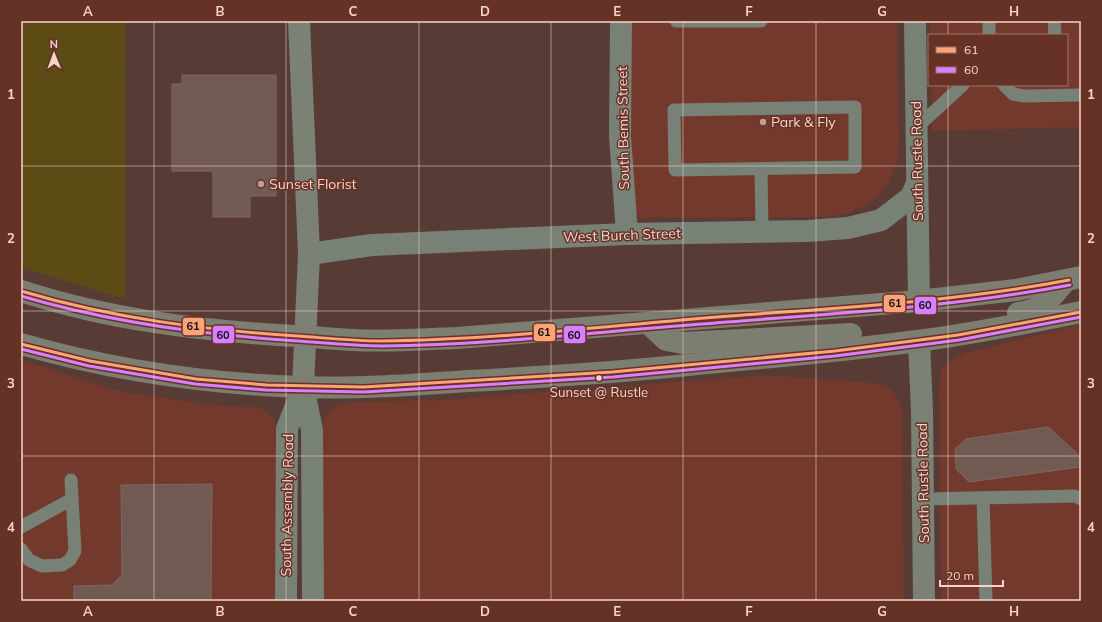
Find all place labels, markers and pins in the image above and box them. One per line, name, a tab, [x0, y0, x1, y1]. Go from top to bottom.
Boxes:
place label: Park & Fly	[771, 113, 836, 131]
marker: Park & Fly	[758, 117, 768, 127]
place label: Sunset Florist	[269, 175, 357, 193]
marker: Sunset Florist	[256, 179, 266, 189]
marker: Sunset @ Rustle	[594, 373, 604, 383]
place label: Sunset @ Rustle	[550, 384, 648, 400]

